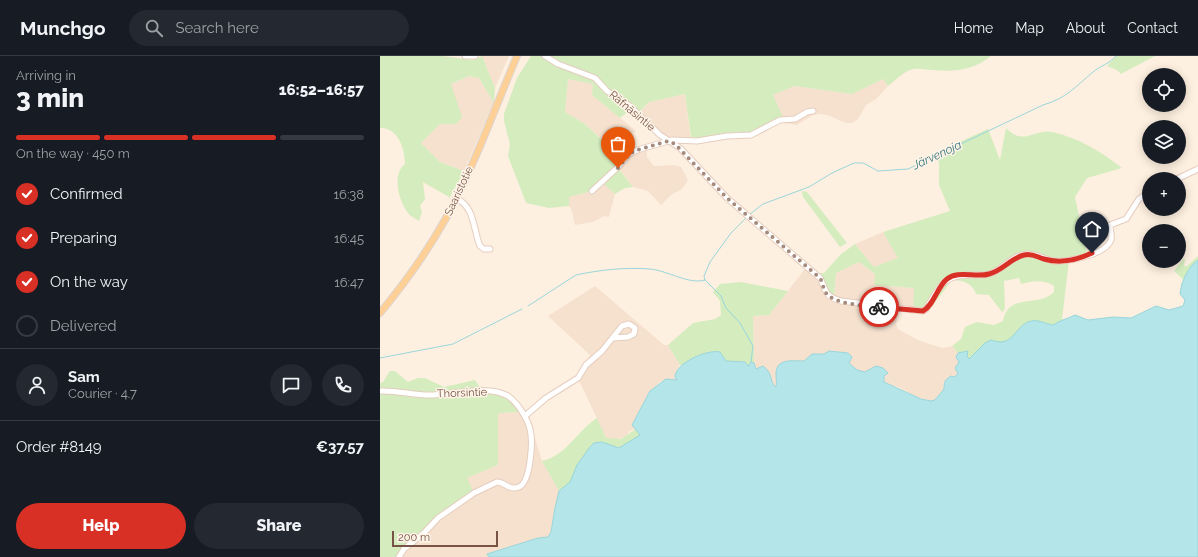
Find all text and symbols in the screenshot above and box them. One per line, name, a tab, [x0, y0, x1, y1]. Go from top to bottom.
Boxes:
search box	[129, 10, 409, 46]
text: Munchgo	[20, 17, 105, 39]
icon: search	[143, 17, 165, 39]
text: Search here	[175, 19, 259, 37]
text: Home	[954, 20, 993, 36]
text: Map	[1015, 20, 1044, 36]
text: About	[1066, 20, 1105, 36]
text: Contact	[1127, 20, 1178, 36]
text: Arriving in	[16, 68, 76, 83]
map controls	[1142, 68, 1186, 268]
button: locate	[1142, 68, 1186, 112]
text: 16:52–16:57	[279, 81, 364, 99]
text: 3 min	[16, 83, 84, 113]
street label: Räfnäsintie	[606, 88, 658, 134]
button: layers	[1142, 120, 1186, 164]
pin	[601, 127, 635, 168]
icon: bag	[607, 133, 629, 155]
water label: Järvenoja	[909, 138, 964, 173]
text: On the way · 450 m	[16, 146, 130, 161]
street label: Saaristotie	[442, 164, 476, 218]
button: +	[1142, 172, 1186, 216]
icon: check	[16, 183, 38, 205]
text: Confirmed	[50, 185, 123, 203]
text: 16:38	[334, 187, 364, 202]
pin	[1075, 212, 1109, 253]
icon: home	[1081, 218, 1103, 240]
button: −	[1142, 224, 1186, 268]
icon: check	[16, 227, 38, 249]
text: Preparing	[50, 229, 117, 247]
text: 16:45	[334, 231, 364, 246]
icon: check	[16, 271, 38, 293]
text: On the way	[50, 273, 128, 291]
text: 16:47	[334, 275, 364, 290]
courier	[859, 287, 899, 327]
icon: bike	[868, 296, 890, 318]
text: Delivered	[50, 317, 117, 335]
button: person	[16, 364, 58, 406]
button: chat	[270, 364, 312, 406]
button: phone	[322, 364, 364, 406]
text: Sam	[68, 368, 100, 386]
text: Courier · 4.7	[68, 386, 137, 401]
street label: Thorsintie	[437, 386, 488, 400]
text: Order #8149	[16, 438, 102, 456]
text: €37.57	[316, 438, 364, 456]
button: Help	[16, 503, 186, 549]
button: Share	[194, 503, 364, 549]
scale bar	[392, 529, 498, 548]
text: 200 m	[398, 531, 430, 544]

